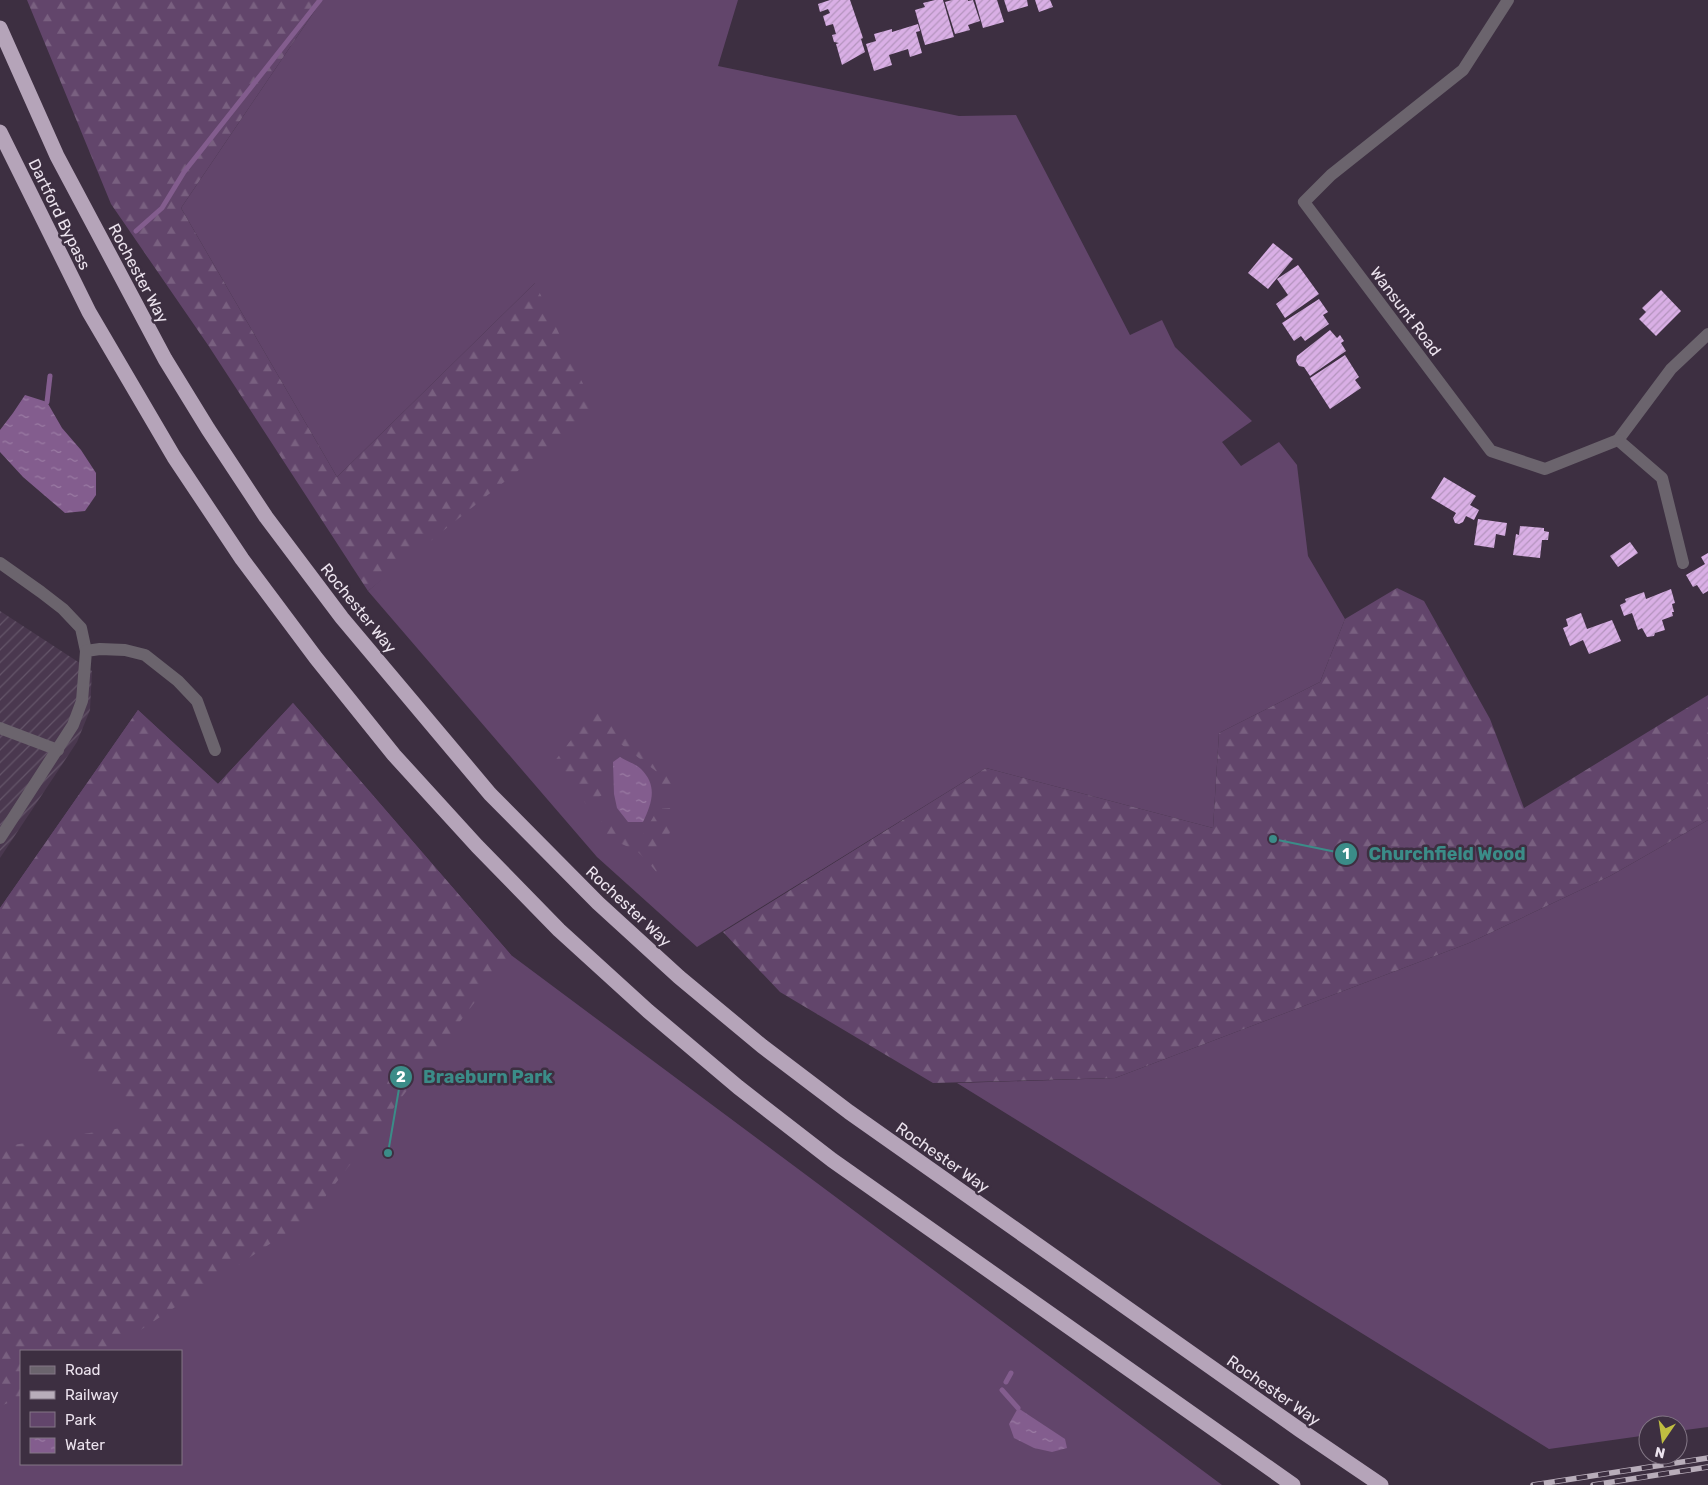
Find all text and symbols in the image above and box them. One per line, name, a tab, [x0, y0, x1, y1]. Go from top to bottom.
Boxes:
street label: Dartford Bypass	[25, 156, 95, 273]
street label: Rochester Way	[104, 220, 173, 326]
street label: Wansunt Road	[1366, 263, 1445, 360]
street label: Rochester Way	[317, 560, 401, 657]
callout: Churchfield Wood	[1333, 837, 1536, 870]
text: Churchfield Wood	[1368, 843, 1526, 865]
text: 1	[1342, 845, 1350, 863]
street label: Rochester Way	[582, 862, 675, 951]
callout: Braeburn Park	[388, 1061, 563, 1094]
text: Braeburn Park	[423, 1066, 553, 1088]
text: 2	[396, 1068, 406, 1086]
street label: Rochester Way	[892, 1118, 993, 1197]
legend	[20, 1350, 182, 1465]
street label: Rochester Way	[1223, 1351, 1324, 1430]
text: Road	[65, 1361, 101, 1379]
text: Railway	[65, 1386, 119, 1404]
text: Park	[65, 1411, 96, 1429]
north arrow	[1638, 1415, 1688, 1465]
text: Water	[65, 1436, 105, 1454]
text: N	[1653, 1443, 1667, 1462]

